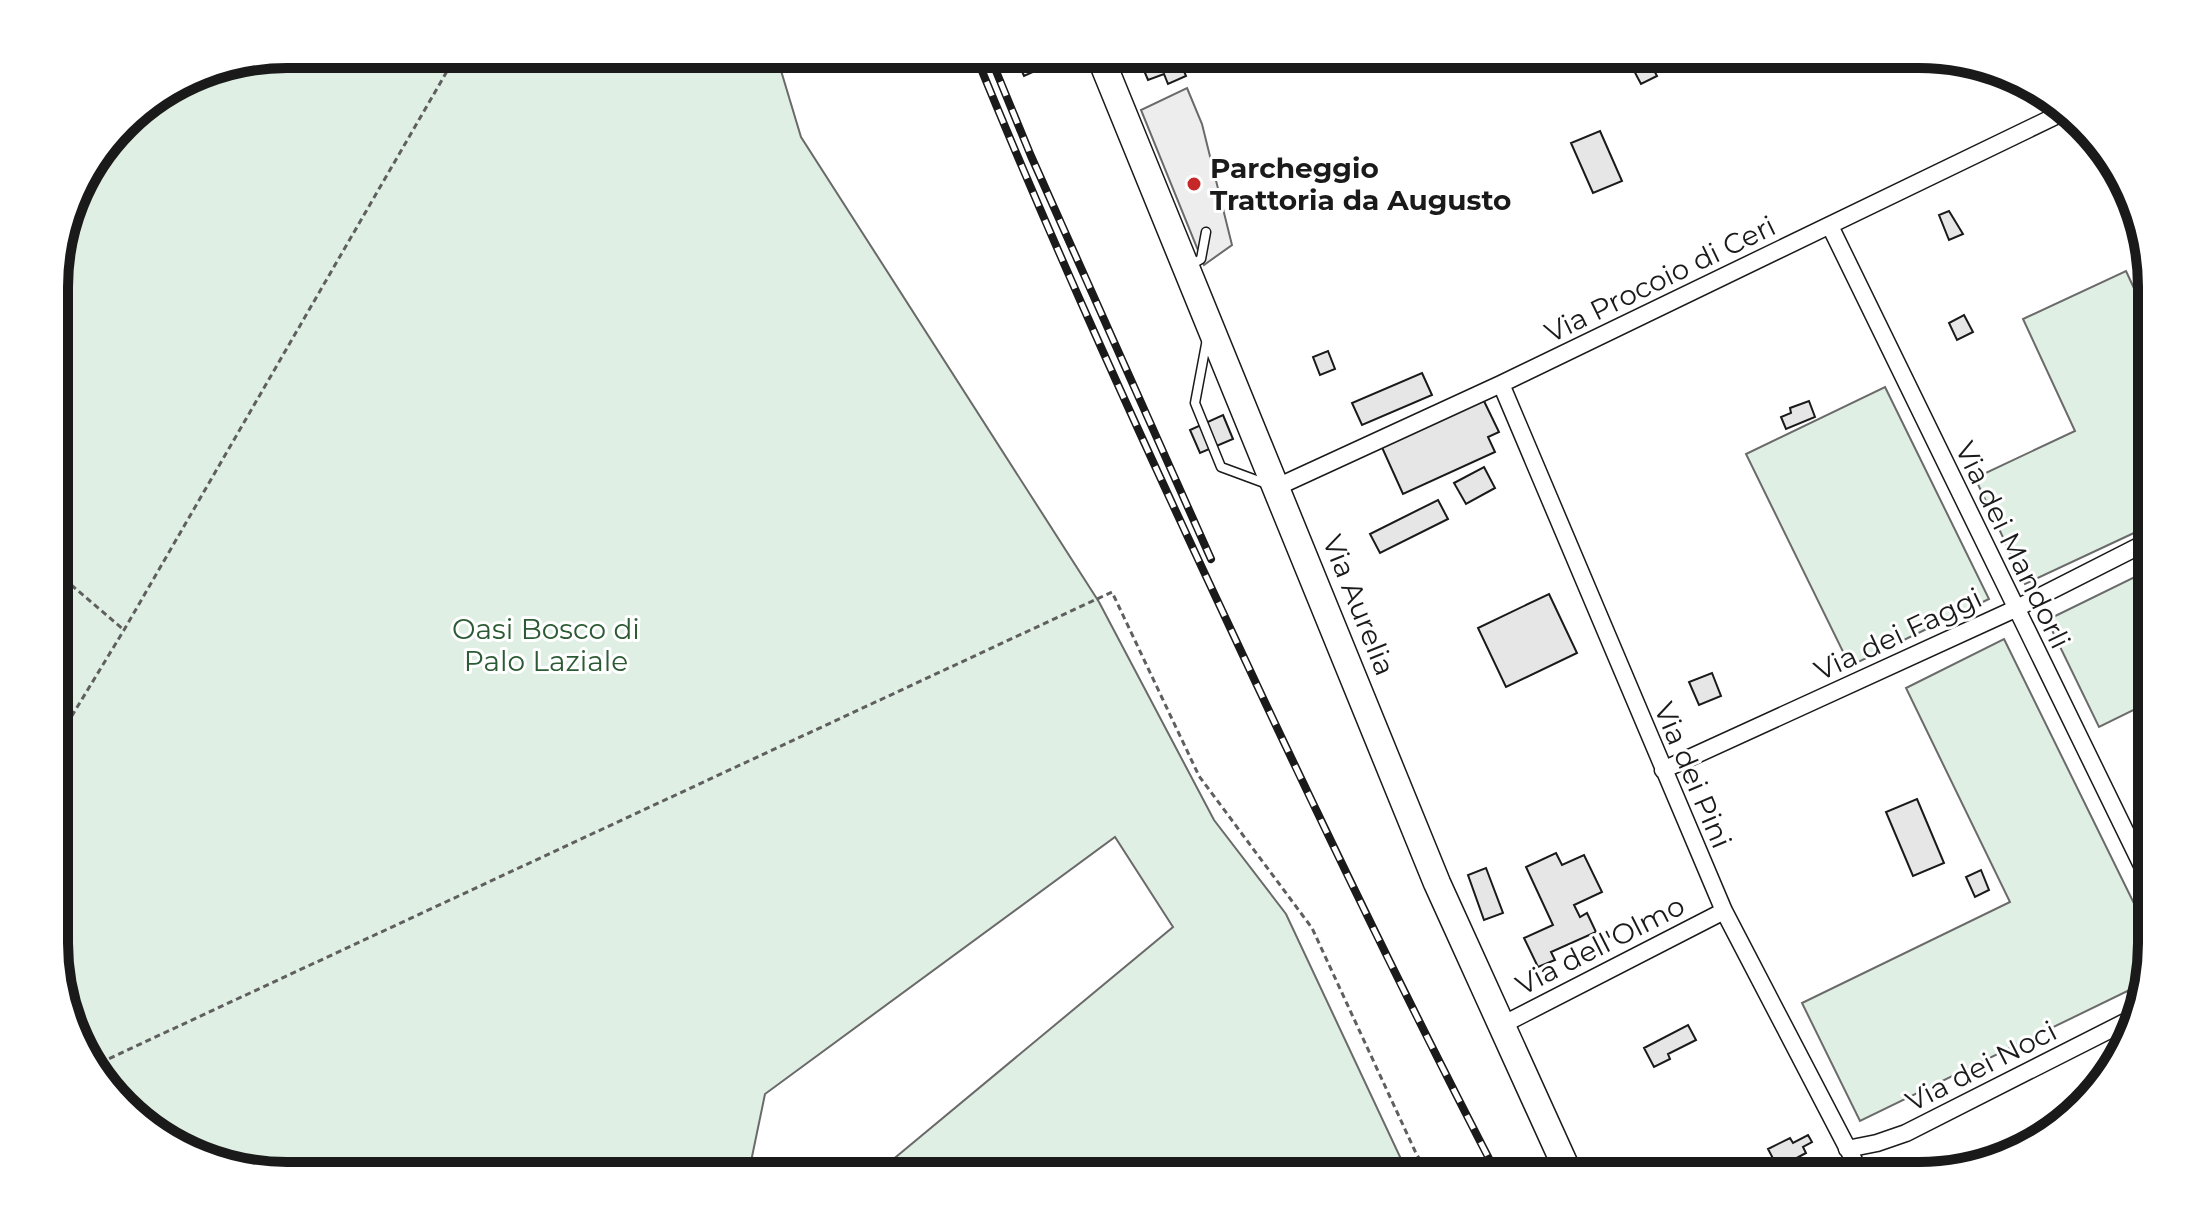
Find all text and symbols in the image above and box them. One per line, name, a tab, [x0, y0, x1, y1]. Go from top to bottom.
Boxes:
place label: Parcheggio Trattoria da Augusto	[1210, 151, 1511, 217]
marker: Parcheggio Trattoria da Augusto	[1185, 175, 1203, 193]
street label: Via Procoio di Ceri	[1539, 208, 1781, 350]
street label: Via dei Mandorli	[1948, 436, 2078, 654]
street label: Via Aurelia	[1315, 530, 1403, 680]
street label: Via dei Faggi	[1809, 580, 1987, 688]
park label: Oasi Bosco di Palo Laziale	[452, 612, 640, 678]
street label: Via dei Pini	[1647, 697, 1739, 853]
street label: Via dell'Olmo	[1510, 888, 1690, 1002]
street label: Via dei Noci	[1900, 1013, 2062, 1119]

